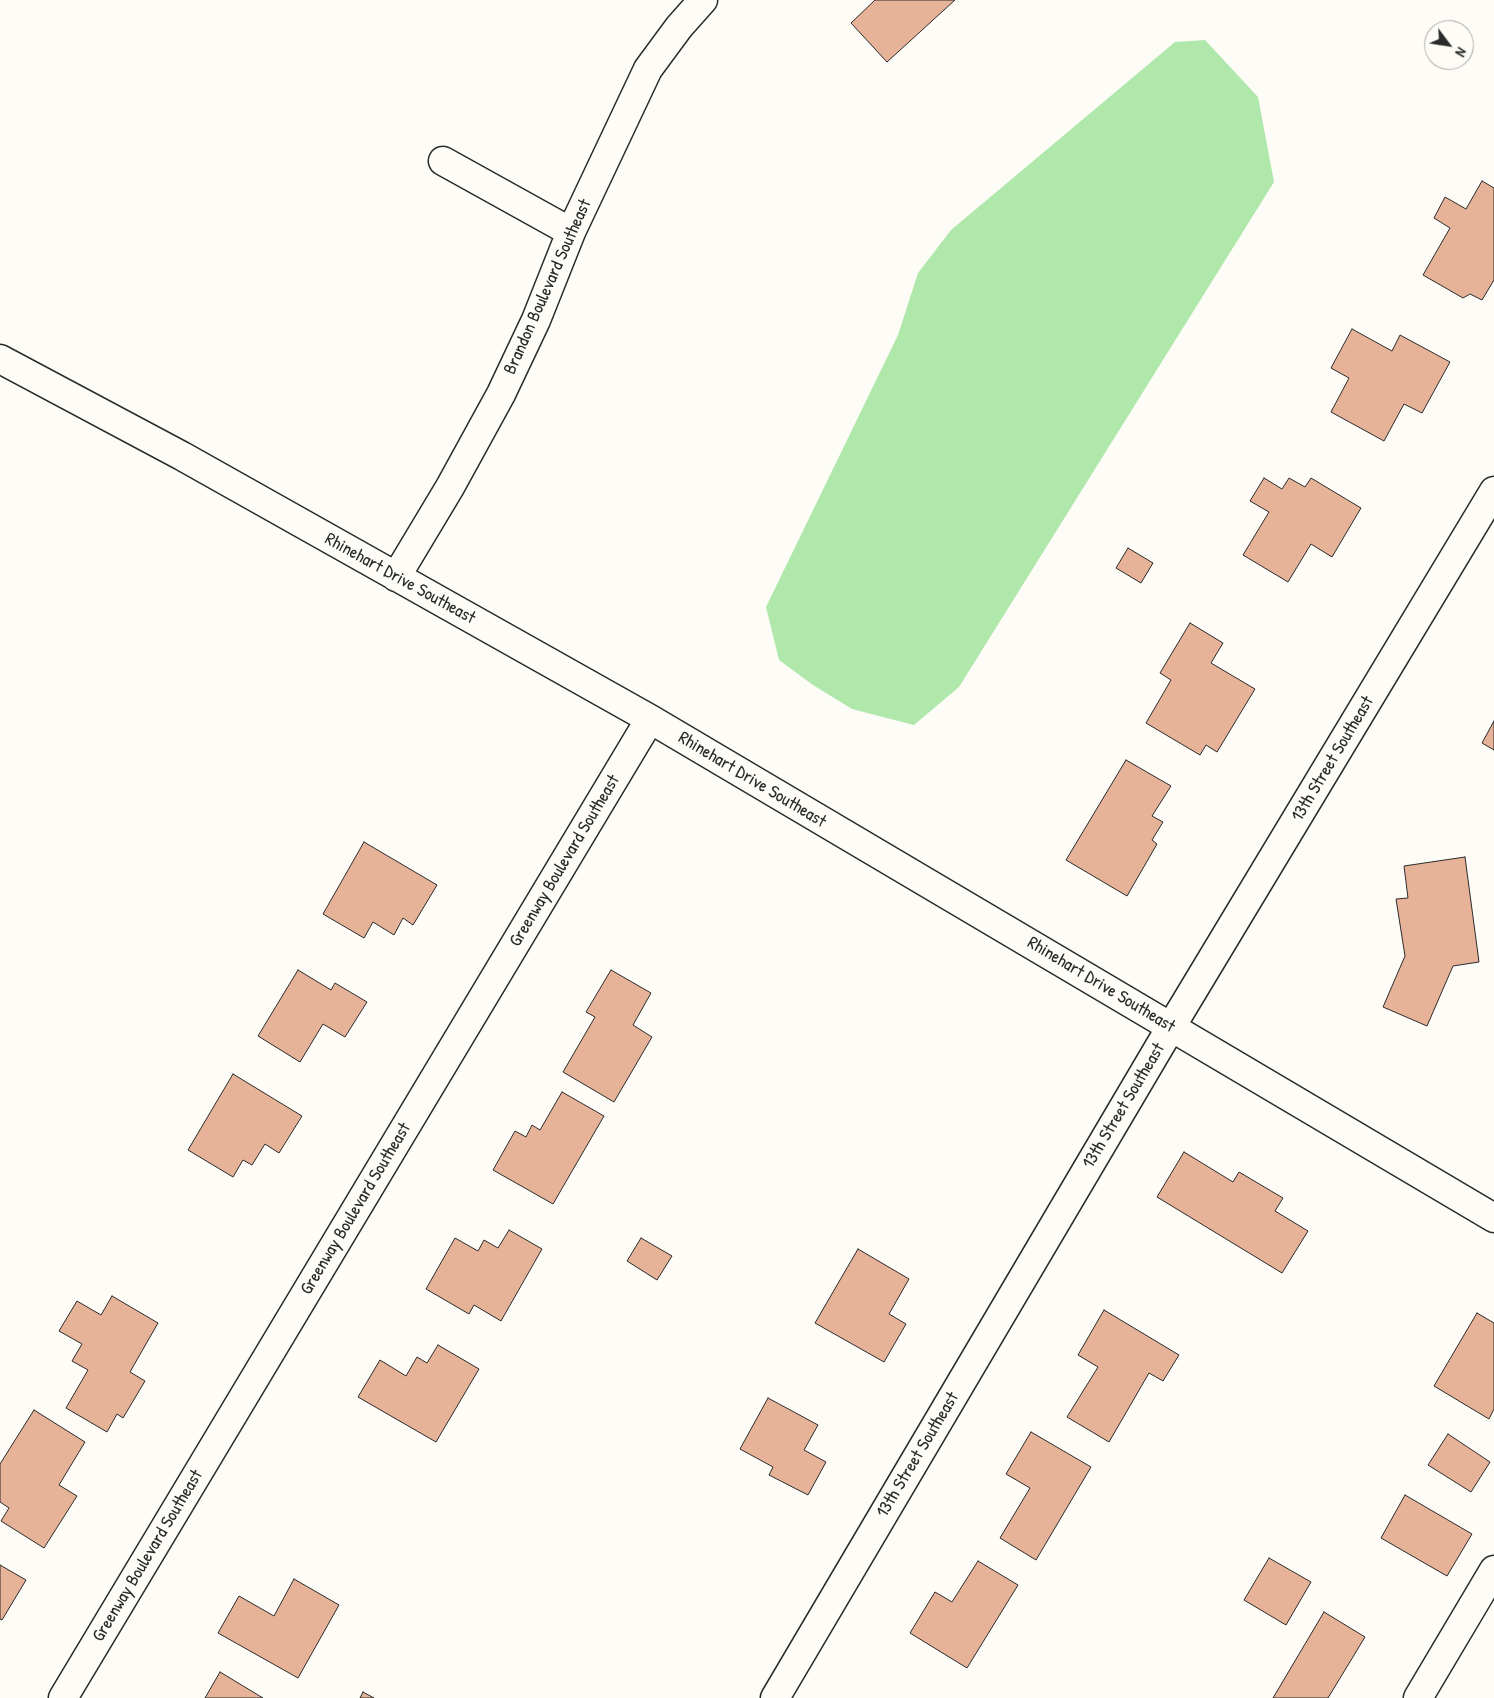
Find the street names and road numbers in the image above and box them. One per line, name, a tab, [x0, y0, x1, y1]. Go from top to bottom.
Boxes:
street label: Brandon Boulevard Southeast	[500, 196, 596, 378]
street label: Rhinehart Drive Southeast	[321, 529, 479, 629]
street label: 13th Street Southeast	[1287, 692, 1379, 826]
street label: Rhinehart Drive Southeast	[674, 727, 830, 833]
street label: Greenway Boulevard Southeast	[505, 771, 625, 951]
street label: Rhinehart Drive Southeast	[1023, 932, 1179, 1038]
street label: 13th Street Southeast	[1078, 1039, 1170, 1173]
street label: Greenway Boulevard Southeast	[296, 1119, 416, 1299]
street label: 13th Street Southeast	[872, 1388, 964, 1522]
street label: Greenway Boulevard Southeast	[88, 1466, 208, 1646]

